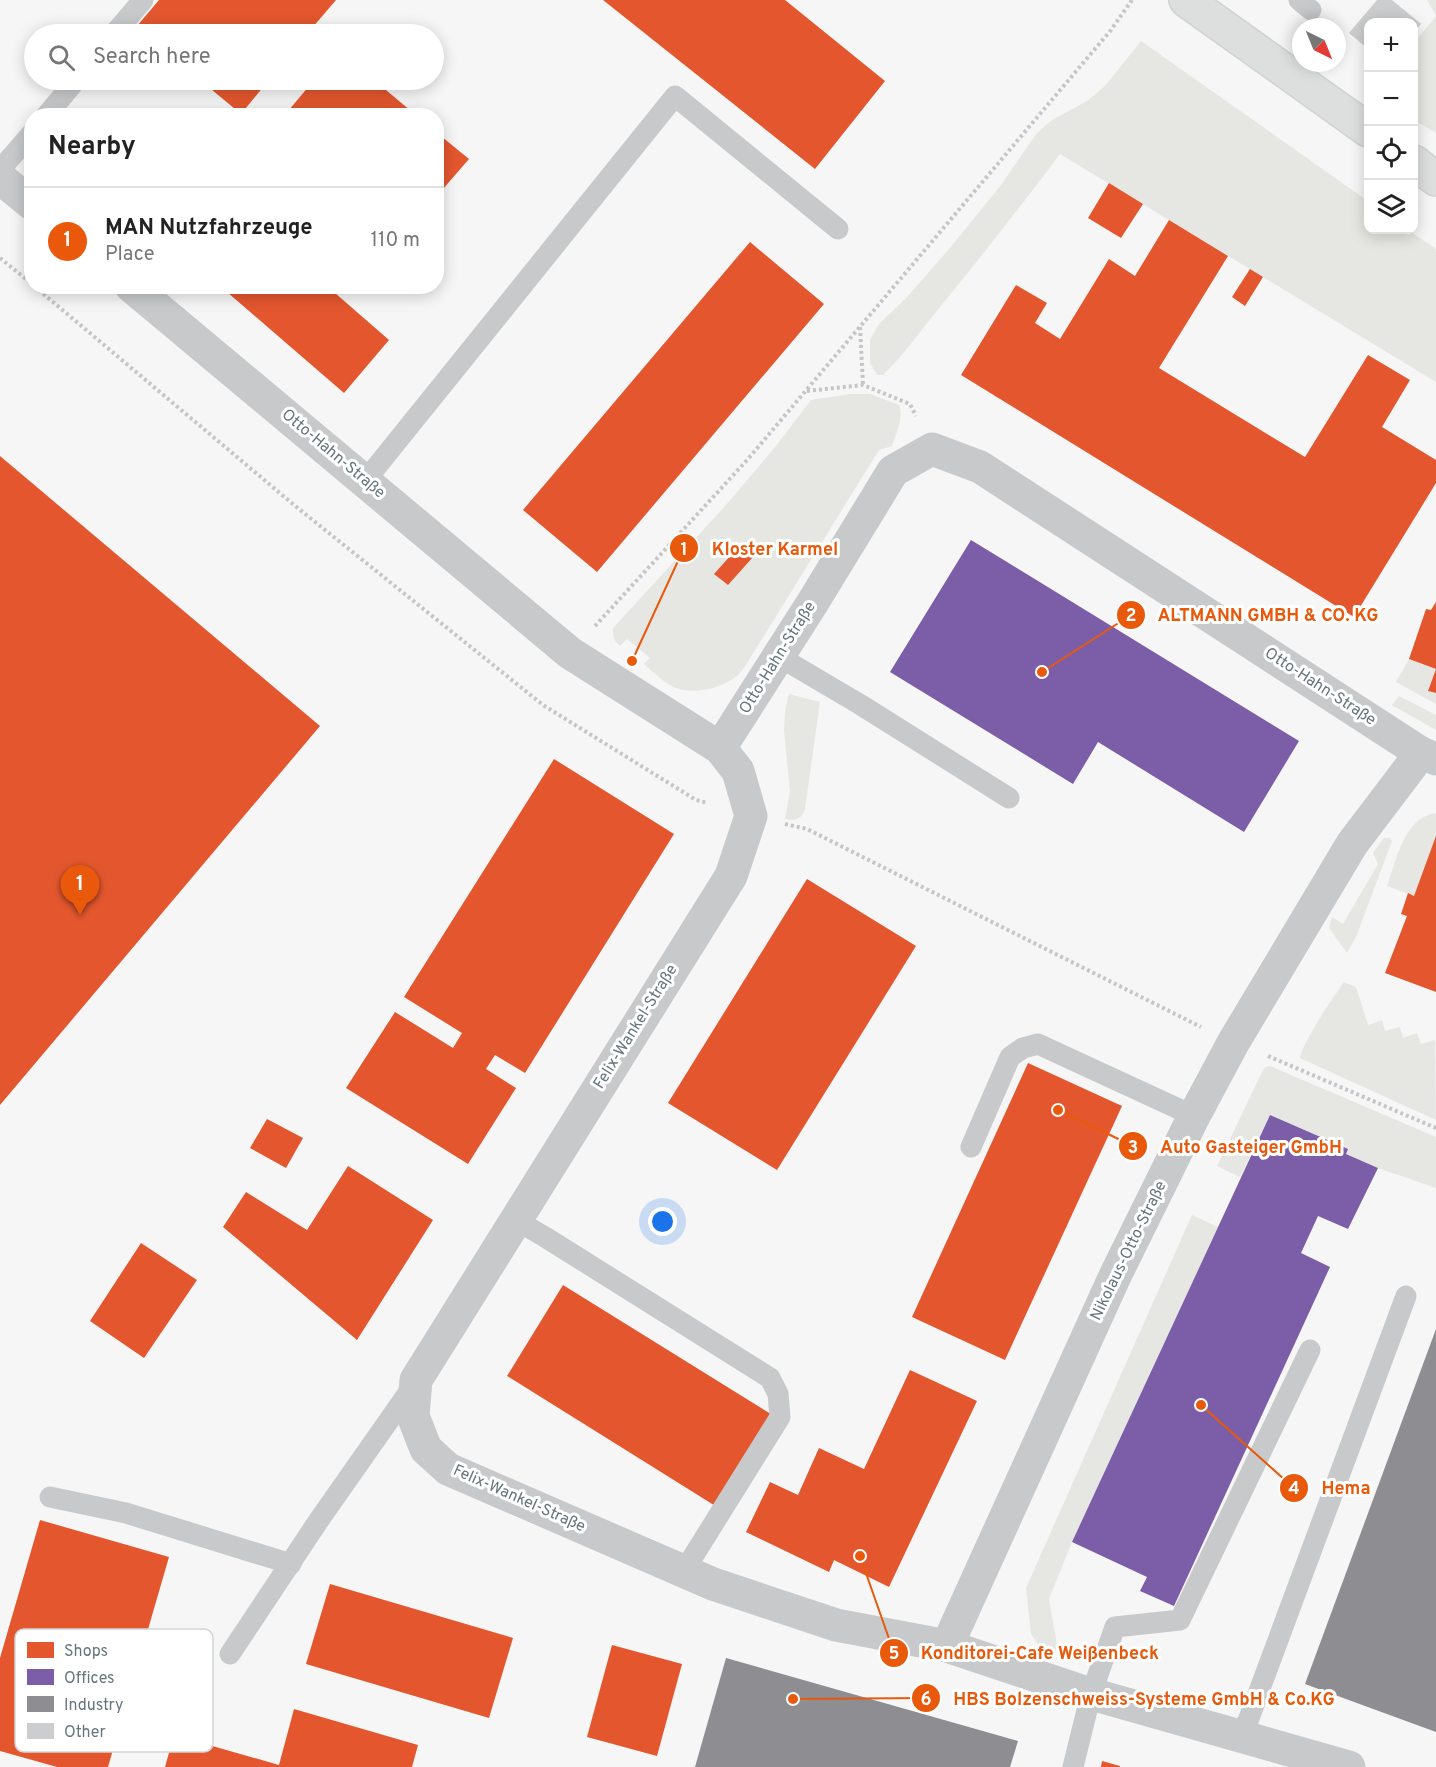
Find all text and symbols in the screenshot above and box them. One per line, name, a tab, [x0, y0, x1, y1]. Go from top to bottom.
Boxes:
north arrow	[1292, 18, 1346, 72]
map controls	[1364, 18, 1418, 234]
button: +	[1364, 18, 1418, 72]
search box	[24, 24, 444, 90]
icon: search	[45, 41, 78, 74]
text: Search here	[93, 44, 211, 71]
button: −	[1364, 72, 1418, 126]
button: locate	[1364, 126, 1418, 180]
text: Nearby	[48, 131, 136, 164]
button: layers	[1364, 180, 1418, 234]
text: MAN Nutzfahrzeuge	[105, 215, 312, 242]
text: 1	[64, 228, 72, 254]
text: 110 m	[371, 228, 420, 254]
text: Place	[105, 242, 155, 268]
street label: Otto-Hahn-Straße	[277, 405, 389, 503]
callout: Kloster Karmel	[669, 530, 850, 566]
text: 1	[680, 539, 688, 562]
text: Kloster Karmel	[712, 539, 838, 562]
callout: ALTMANN GMBH & CO. KG	[1116, 597, 1391, 633]
street label: Otto-Hahn-Straße	[735, 598, 821, 718]
text: 2	[1125, 605, 1137, 628]
text: ALTMANN GMBH & CO. KG	[1158, 605, 1379, 628]
street label: Otto-Hahn-Straße	[1261, 644, 1379, 730]
pin: 1	[60, 866, 100, 915]
street label: Felix-Wankel-Straße	[590, 961, 682, 1093]
callout: Auto Gasteiger GmbH	[1118, 1128, 1354, 1164]
text: 3	[1128, 1137, 1138, 1160]
text: Auto Gasteiger GmbH	[1160, 1137, 1342, 1160]
street label: Nikolaus-Otto-Straße	[1086, 1178, 1172, 1324]
your location	[648, 1207, 677, 1236]
street label: Felix-Wankel-Straße	[450, 1461, 588, 1537]
callout: Hema	[1279, 1470, 1382, 1506]
text: 4	[1288, 1478, 1300, 1501]
text: Hema	[1322, 1478, 1370, 1501]
legend	[15, 1629, 213, 1752]
callout: Konditorei-Cafe Weißenbeck	[879, 1635, 1171, 1671]
text: Shops	[64, 1642, 108, 1662]
text: 5	[889, 1643, 900, 1666]
text: Konditorei-Cafe Weißenbeck	[921, 1643, 1159, 1666]
text: Offices	[64, 1669, 115, 1689]
callout: HBS Bolzenschweiss-Systeme GmbH & Co.KG	[911, 1680, 1347, 1716]
text: 6	[920, 1689, 932, 1712]
text: HBS Bolzenschweiss-Systeme GmbH & Co.KG	[953, 1689, 1335, 1712]
text: Industry	[64, 1696, 123, 1716]
text: Other	[64, 1723, 106, 1743]

